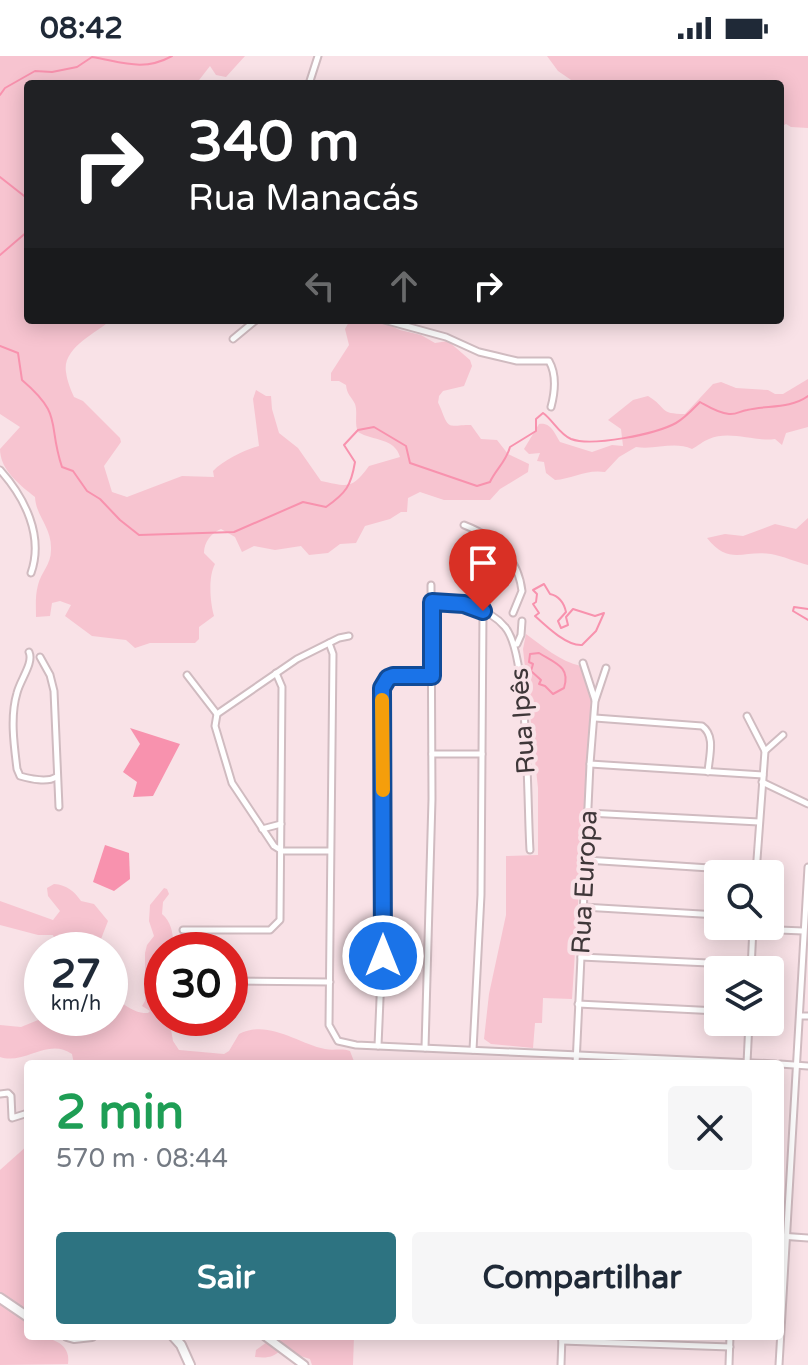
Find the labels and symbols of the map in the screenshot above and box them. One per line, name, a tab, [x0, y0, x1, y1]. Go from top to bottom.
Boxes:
pin	[449, 529, 517, 611]
street label: Rua Ipês	[503, 667, 542, 775]
street label: Rua Europa	[565, 809, 604, 955]
position arrow	[341, 914, 425, 998]
speed limit sign: 30	[144, 932, 248, 1036]

